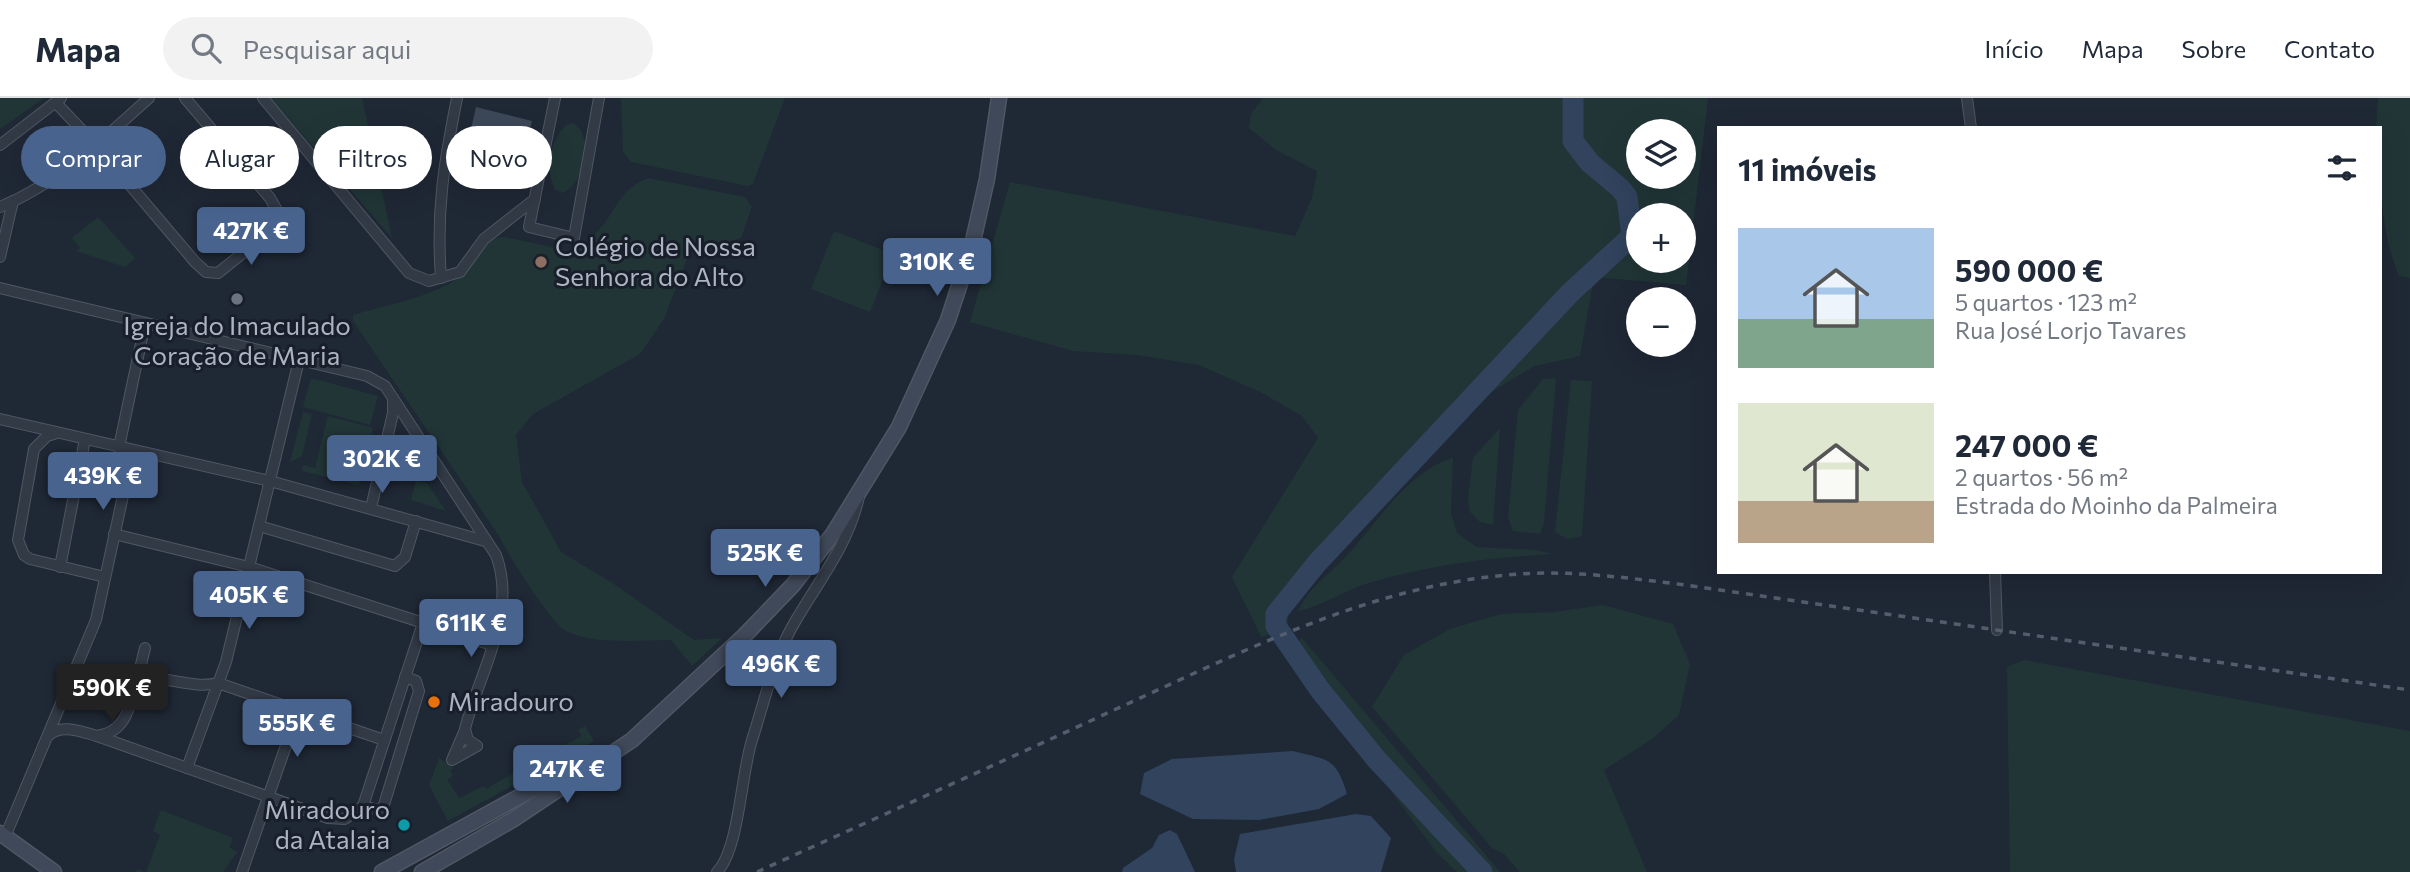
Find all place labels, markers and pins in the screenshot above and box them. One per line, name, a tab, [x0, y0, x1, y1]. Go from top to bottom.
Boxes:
pin: 427K €	[194, 208, 308, 267]
place label: Colégio de Nossa Senhora do Alto	[555, 230, 756, 291]
pin: 310K €	[880, 238, 994, 298]
marker: Colégio de Nossa Senhora do Alto	[533, 254, 549, 270]
marker: Igreja do Imaculado Coração de Maria	[229, 291, 245, 307]
place label: Igreja do Imaculado Coração de Maria	[123, 309, 351, 370]
pin: 302K €	[325, 436, 439, 495]
pin: 439K €	[46, 452, 160, 512]
pin: 525K €	[708, 530, 822, 589]
pin: 405K €	[192, 572, 306, 631]
pin: 611K €	[414, 600, 528, 659]
pin: 496K €	[724, 640, 838, 700]
pin: 590K €	[55, 664, 169, 724]
place label: Miradouro	[448, 685, 574, 716]
marker: Miradouro	[426, 694, 442, 710]
pin: 555K €	[240, 700, 354, 759]
pin: 247K €	[510, 746, 624, 805]
place label: Miradouro da Atalaia	[264, 793, 390, 854]
marker: Miradouro da Atalaia	[396, 817, 412, 833]

